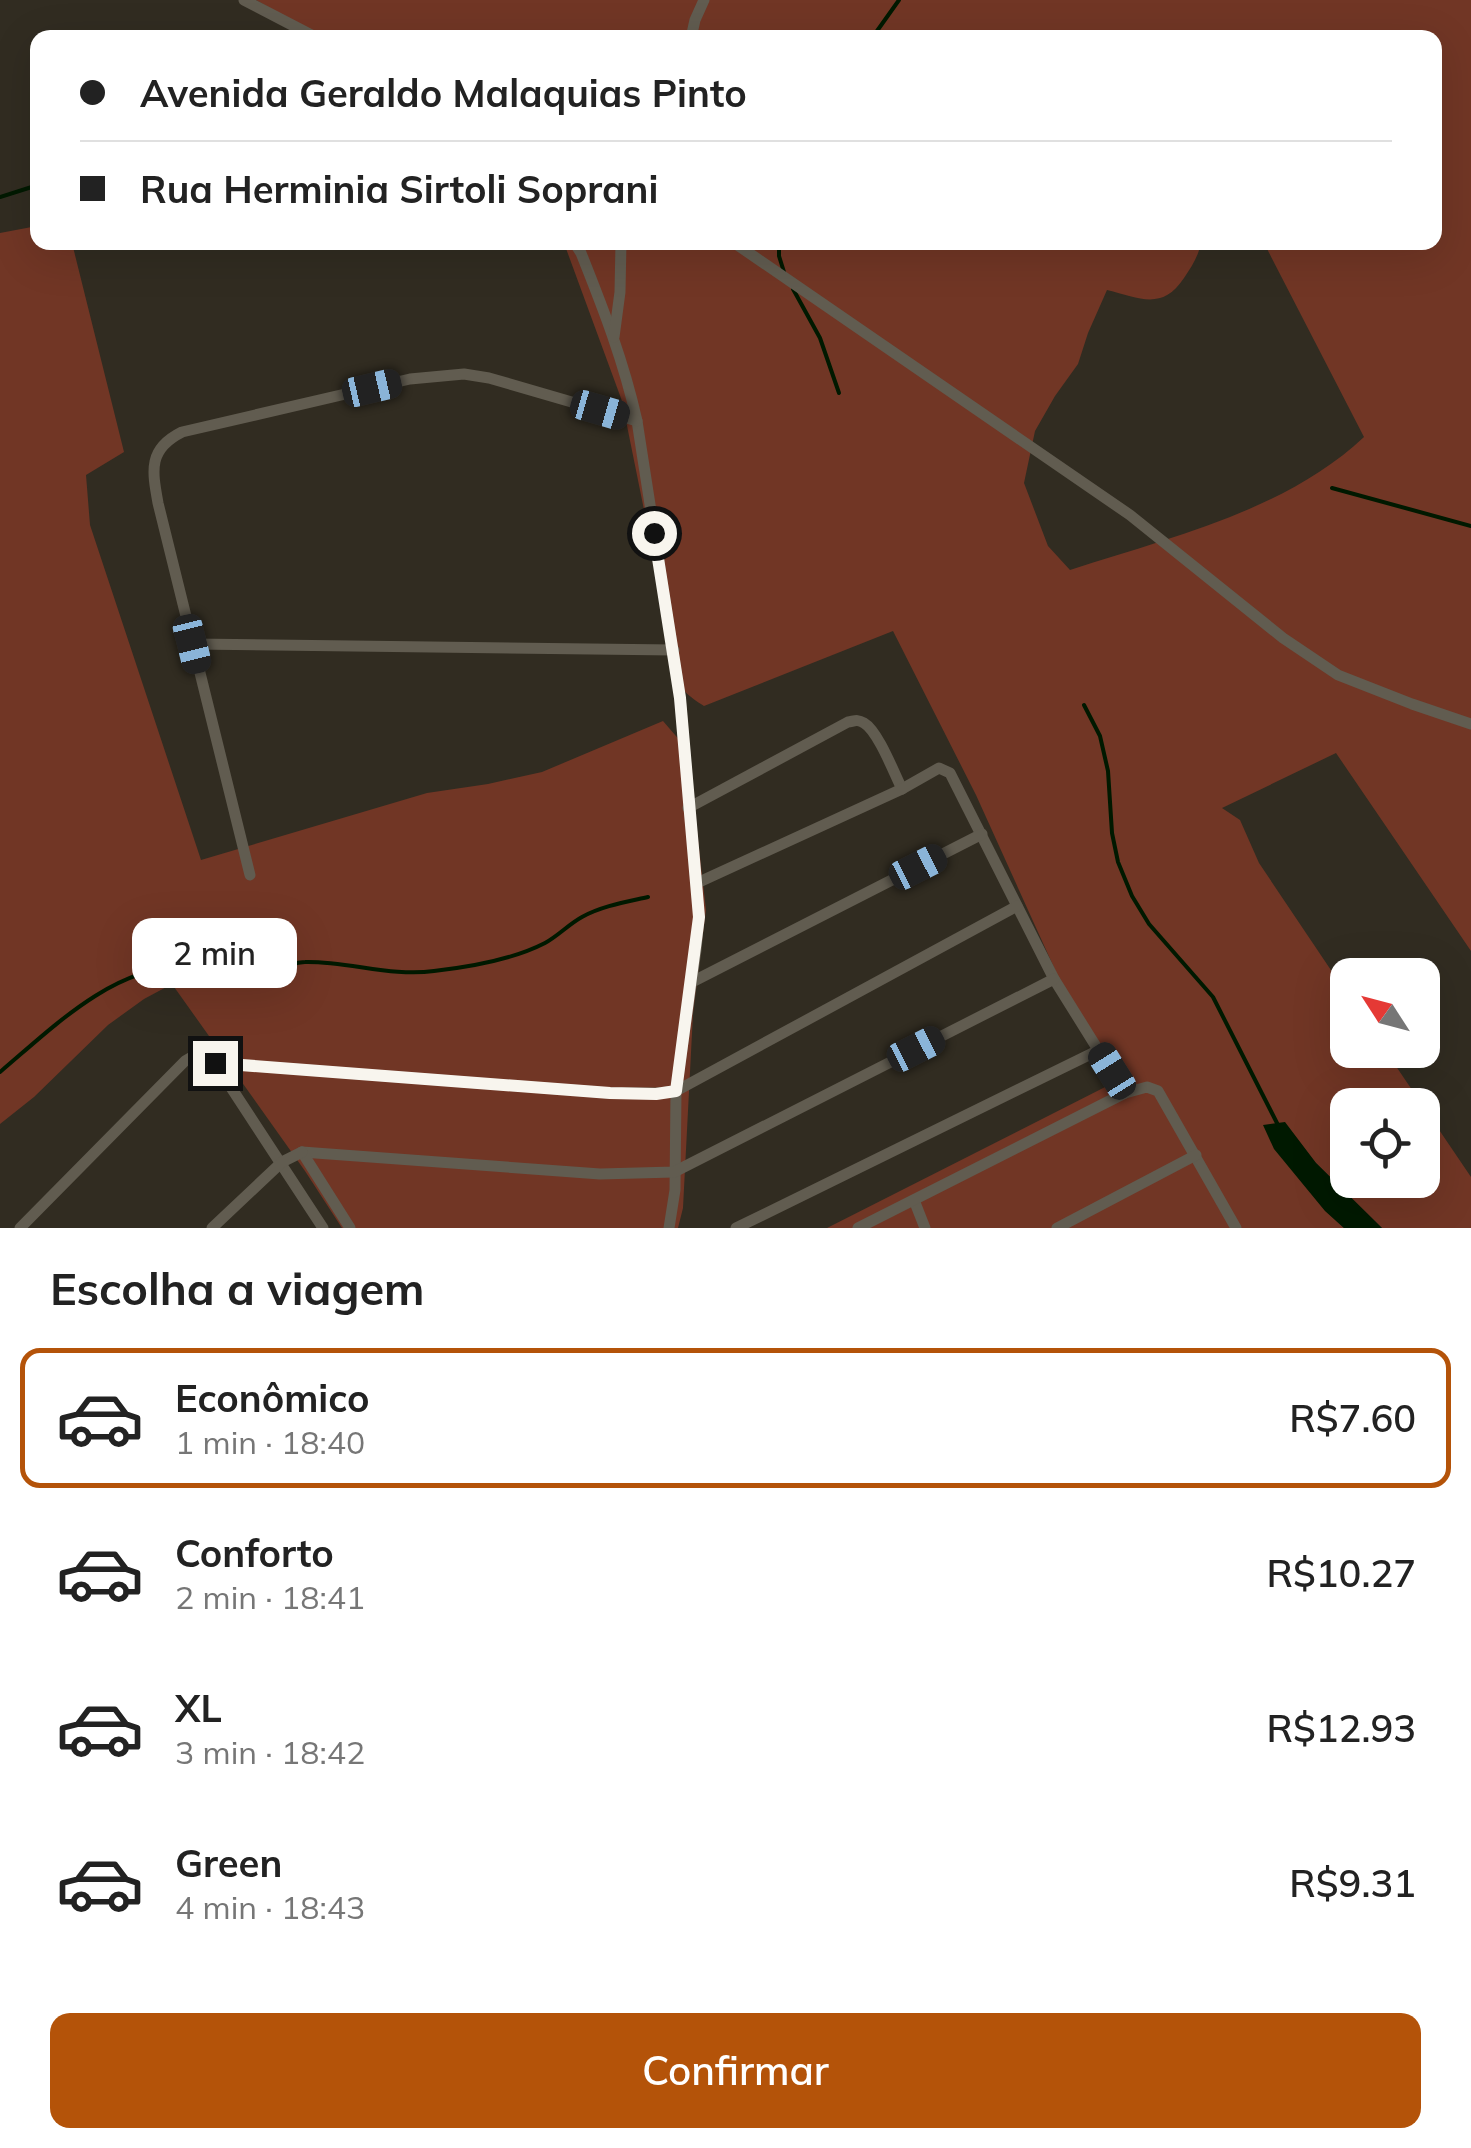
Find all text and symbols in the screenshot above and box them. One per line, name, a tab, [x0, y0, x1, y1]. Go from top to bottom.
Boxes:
text: Avenida Geraldo Malaquias Pinto	[140, 69, 747, 117]
text: Rua Herminia Sirtoli Soprani	[140, 165, 658, 213]
car	[339, 367, 405, 409]
car	[567, 387, 633, 433]
route start	[632, 511, 677, 556]
car	[170, 611, 214, 677]
car	[884, 840, 952, 894]
callout: 2 min	[132, 918, 298, 988]
text: 2 min	[173, 933, 256, 973]
north arrow	[1330, 958, 1440, 1068]
map controls	[1330, 958, 1440, 1198]
car	[882, 1022, 950, 1076]
car	[1083, 1038, 1141, 1104]
route end	[193, 1041, 238, 1086]
button: locate	[1330, 1088, 1440, 1198]
text: Escolha a viagem	[50, 1260, 425, 1316]
icon: car	[55, 1373, 145, 1463]
text: Econômico	[175, 1374, 370, 1422]
text: R$7.60	[1289, 1394, 1416, 1442]
text: 1 min · 18:40	[175, 1422, 365, 1462]
icon: car	[55, 1528, 145, 1618]
text: Conforto	[175, 1529, 334, 1577]
text: R$10.27	[1267, 1549, 1416, 1597]
text: 2 min · 18:41	[175, 1577, 365, 1617]
icon: car	[55, 1683, 145, 1773]
text: XL	[175, 1684, 222, 1732]
text: R$12.93	[1267, 1704, 1416, 1752]
text: 3 min · 18:42	[175, 1732, 365, 1772]
icon: car	[55, 1838, 145, 1928]
text: Green	[175, 1839, 282, 1887]
text: R$9.31	[1289, 1859, 1416, 1907]
text: 4 min · 18:43	[175, 1887, 365, 1927]
button: Confirmar	[50, 2013, 1421, 2128]

